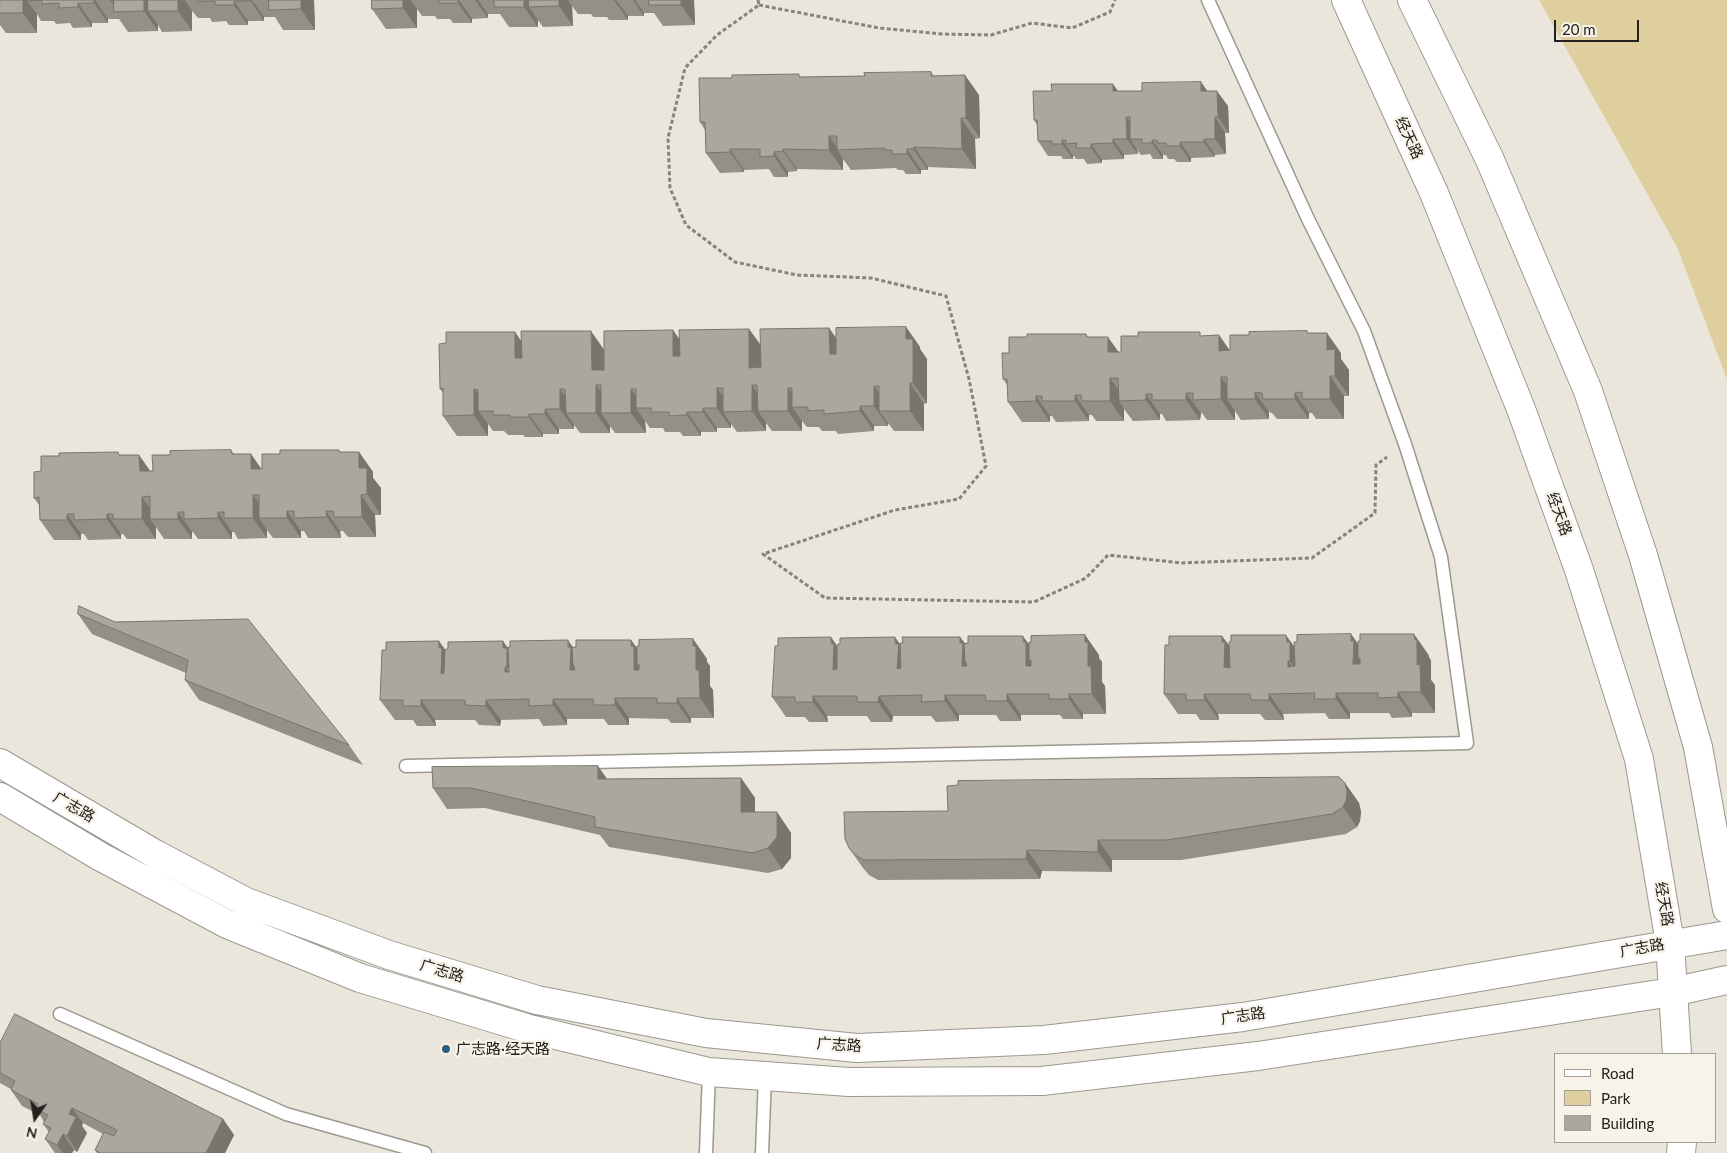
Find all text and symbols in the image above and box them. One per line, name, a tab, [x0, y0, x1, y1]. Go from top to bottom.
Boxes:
scale bar	[1557, 10, 1642, 42]
text: 20 m	[1562, 20, 1596, 38]
street label: 经天路	[1391, 114, 1427, 162]
street label: 经天路	[1543, 490, 1575, 538]
street label: 广志路	[50, 788, 98, 826]
street label: 经天路	[1651, 880, 1677, 928]
street label: 广志路	[1618, 935, 1666, 961]
street label: 广志路	[418, 956, 466, 986]
street label: 广志路	[1219, 1004, 1267, 1028]
street label: 广志路	[816, 1034, 862, 1056]
place label: 广志路·经天路	[456, 1040, 550, 1058]
marker: 广志路·经天路	[440, 1043, 452, 1055]
legend	[1554, 1053, 1717, 1143]
text: Road	[1601, 1064, 1634, 1082]
text: Park	[1601, 1089, 1630, 1107]
north arrow	[10, 1093, 60, 1143]
text: Building	[1601, 1114, 1654, 1132]
text: N	[24, 1124, 39, 1143]

